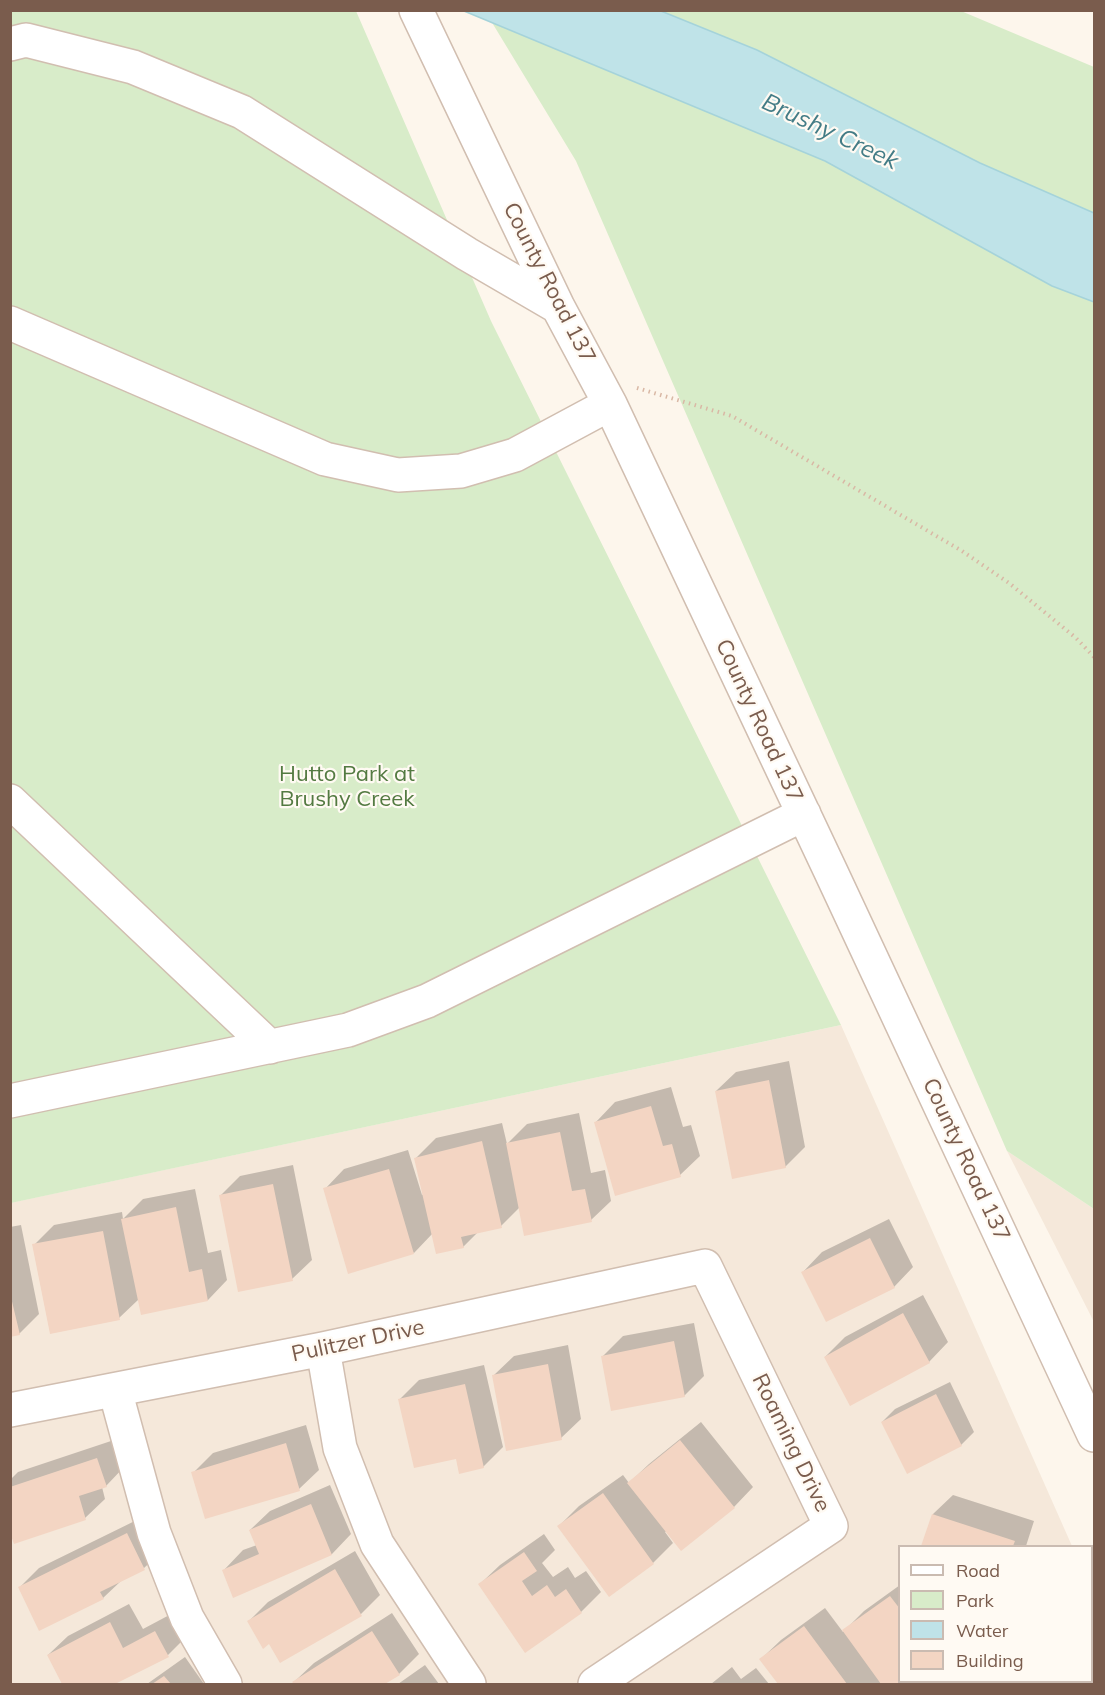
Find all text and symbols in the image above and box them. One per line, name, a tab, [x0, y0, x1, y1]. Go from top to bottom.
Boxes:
water label: Brushy Creek	[757, 88, 903, 176]
street label: County Road 137	[497, 198, 601, 368]
street label: County Road 137	[710, 635, 808, 807]
park label: Hutto Park at Brushy Creek	[279, 761, 415, 812]
street label: County Road 137	[917, 1074, 1015, 1246]
street label: Pulitzer Drive	[289, 1314, 427, 1368]
street label: Roaming Drive	[746, 1370, 836, 1516]
legend	[898, 1545, 1093, 1683]
text: Road	[956, 1559, 1000, 1582]
text: Park	[956, 1589, 994, 1612]
text: Water	[956, 1619, 1008, 1642]
text: Building	[956, 1649, 1024, 1672]

